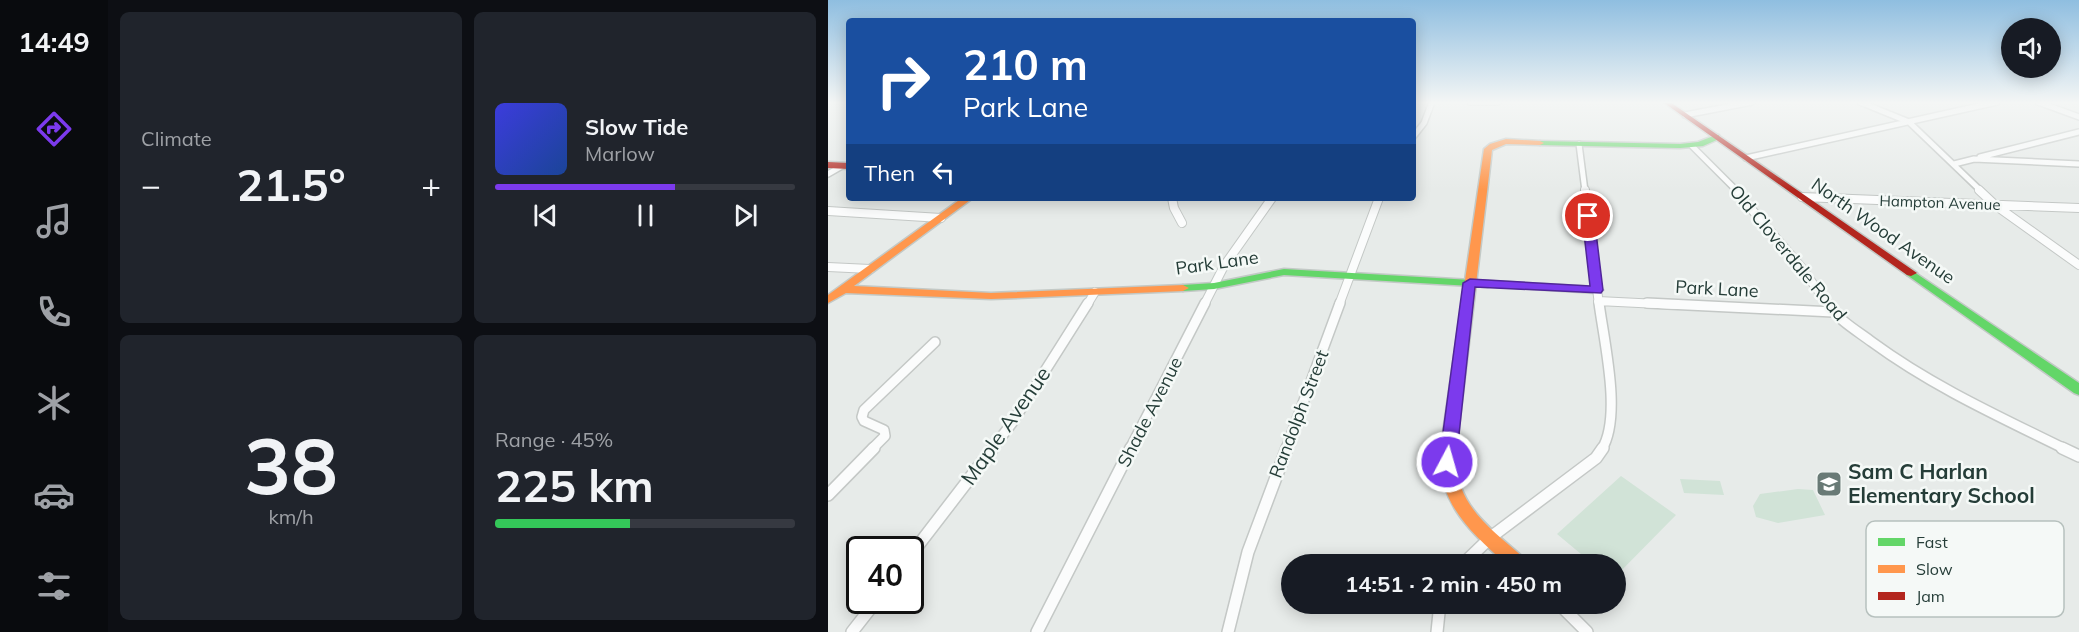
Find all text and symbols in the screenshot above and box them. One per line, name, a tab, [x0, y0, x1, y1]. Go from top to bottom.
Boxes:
map controls	[2001, 18, 2061, 78]
button: sound	[2001, 18, 2061, 78]
text: 14:49	[18, 25, 90, 59]
text: 210 m	[963, 38, 1088, 91]
icon: right	[864, 42, 942, 120]
text: Park Lane	[963, 90, 1088, 124]
icon: directions	[33, 108, 75, 150]
text: Slow Tide	[585, 113, 688, 141]
text: Climate	[141, 126, 212, 151]
text: Marlow	[585, 141, 655, 166]
text: 21.5°	[236, 156, 346, 212]
icon: left	[927, 156, 960, 189]
text: Then	[864, 159, 915, 187]
text: −	[141, 164, 161, 205]
text: +	[421, 164, 441, 205]
street label: North Wood Avenue	[1807, 172, 1960, 289]
street label: Old Cloverdale Road	[1725, 180, 1852, 325]
pin	[1562, 190, 1613, 241]
street label: Hampton Avenue	[1879, 191, 2001, 214]
icon: previous	[529, 199, 562, 232]
icon: pause	[629, 199, 662, 232]
icon: next	[729, 199, 762, 232]
icon: arrive	[1571, 199, 1604, 232]
icon: music	[33, 200, 75, 242]
street label: Park Lane	[1174, 245, 1260, 280]
street label: Park Lane	[1675, 275, 1759, 302]
icon: phone	[33, 291, 75, 333]
street label: Randolph Street	[1264, 347, 1333, 481]
street label: Shade Avenue	[1112, 353, 1187, 471]
street label: Maple Avenue	[955, 361, 1055, 490]
icon: climate	[33, 382, 75, 424]
text: 38	[244, 416, 338, 514]
text: Range · 45%	[495, 427, 613, 452]
position arrow	[1415, 430, 1479, 494]
text: 225 km	[495, 457, 654, 513]
place label: Sam C Harlan Elementary School	[1848, 458, 2035, 508]
school or university icon: Sam C Harlan Elementary School	[1814, 469, 1844, 499]
icon: car	[33, 474, 75, 516]
text: km/h	[268, 504, 314, 529]
legend	[1866, 521, 2064, 617]
text: Fast	[1916, 532, 1948, 552]
speed limit sign: 40	[846, 536, 924, 614]
text: Slow	[1916, 559, 1953, 579]
icon: filters	[33, 565, 75, 607]
text: 14:51 · 2 min · 450 m	[1345, 570, 1562, 598]
text: Jam	[1916, 586, 1945, 606]

